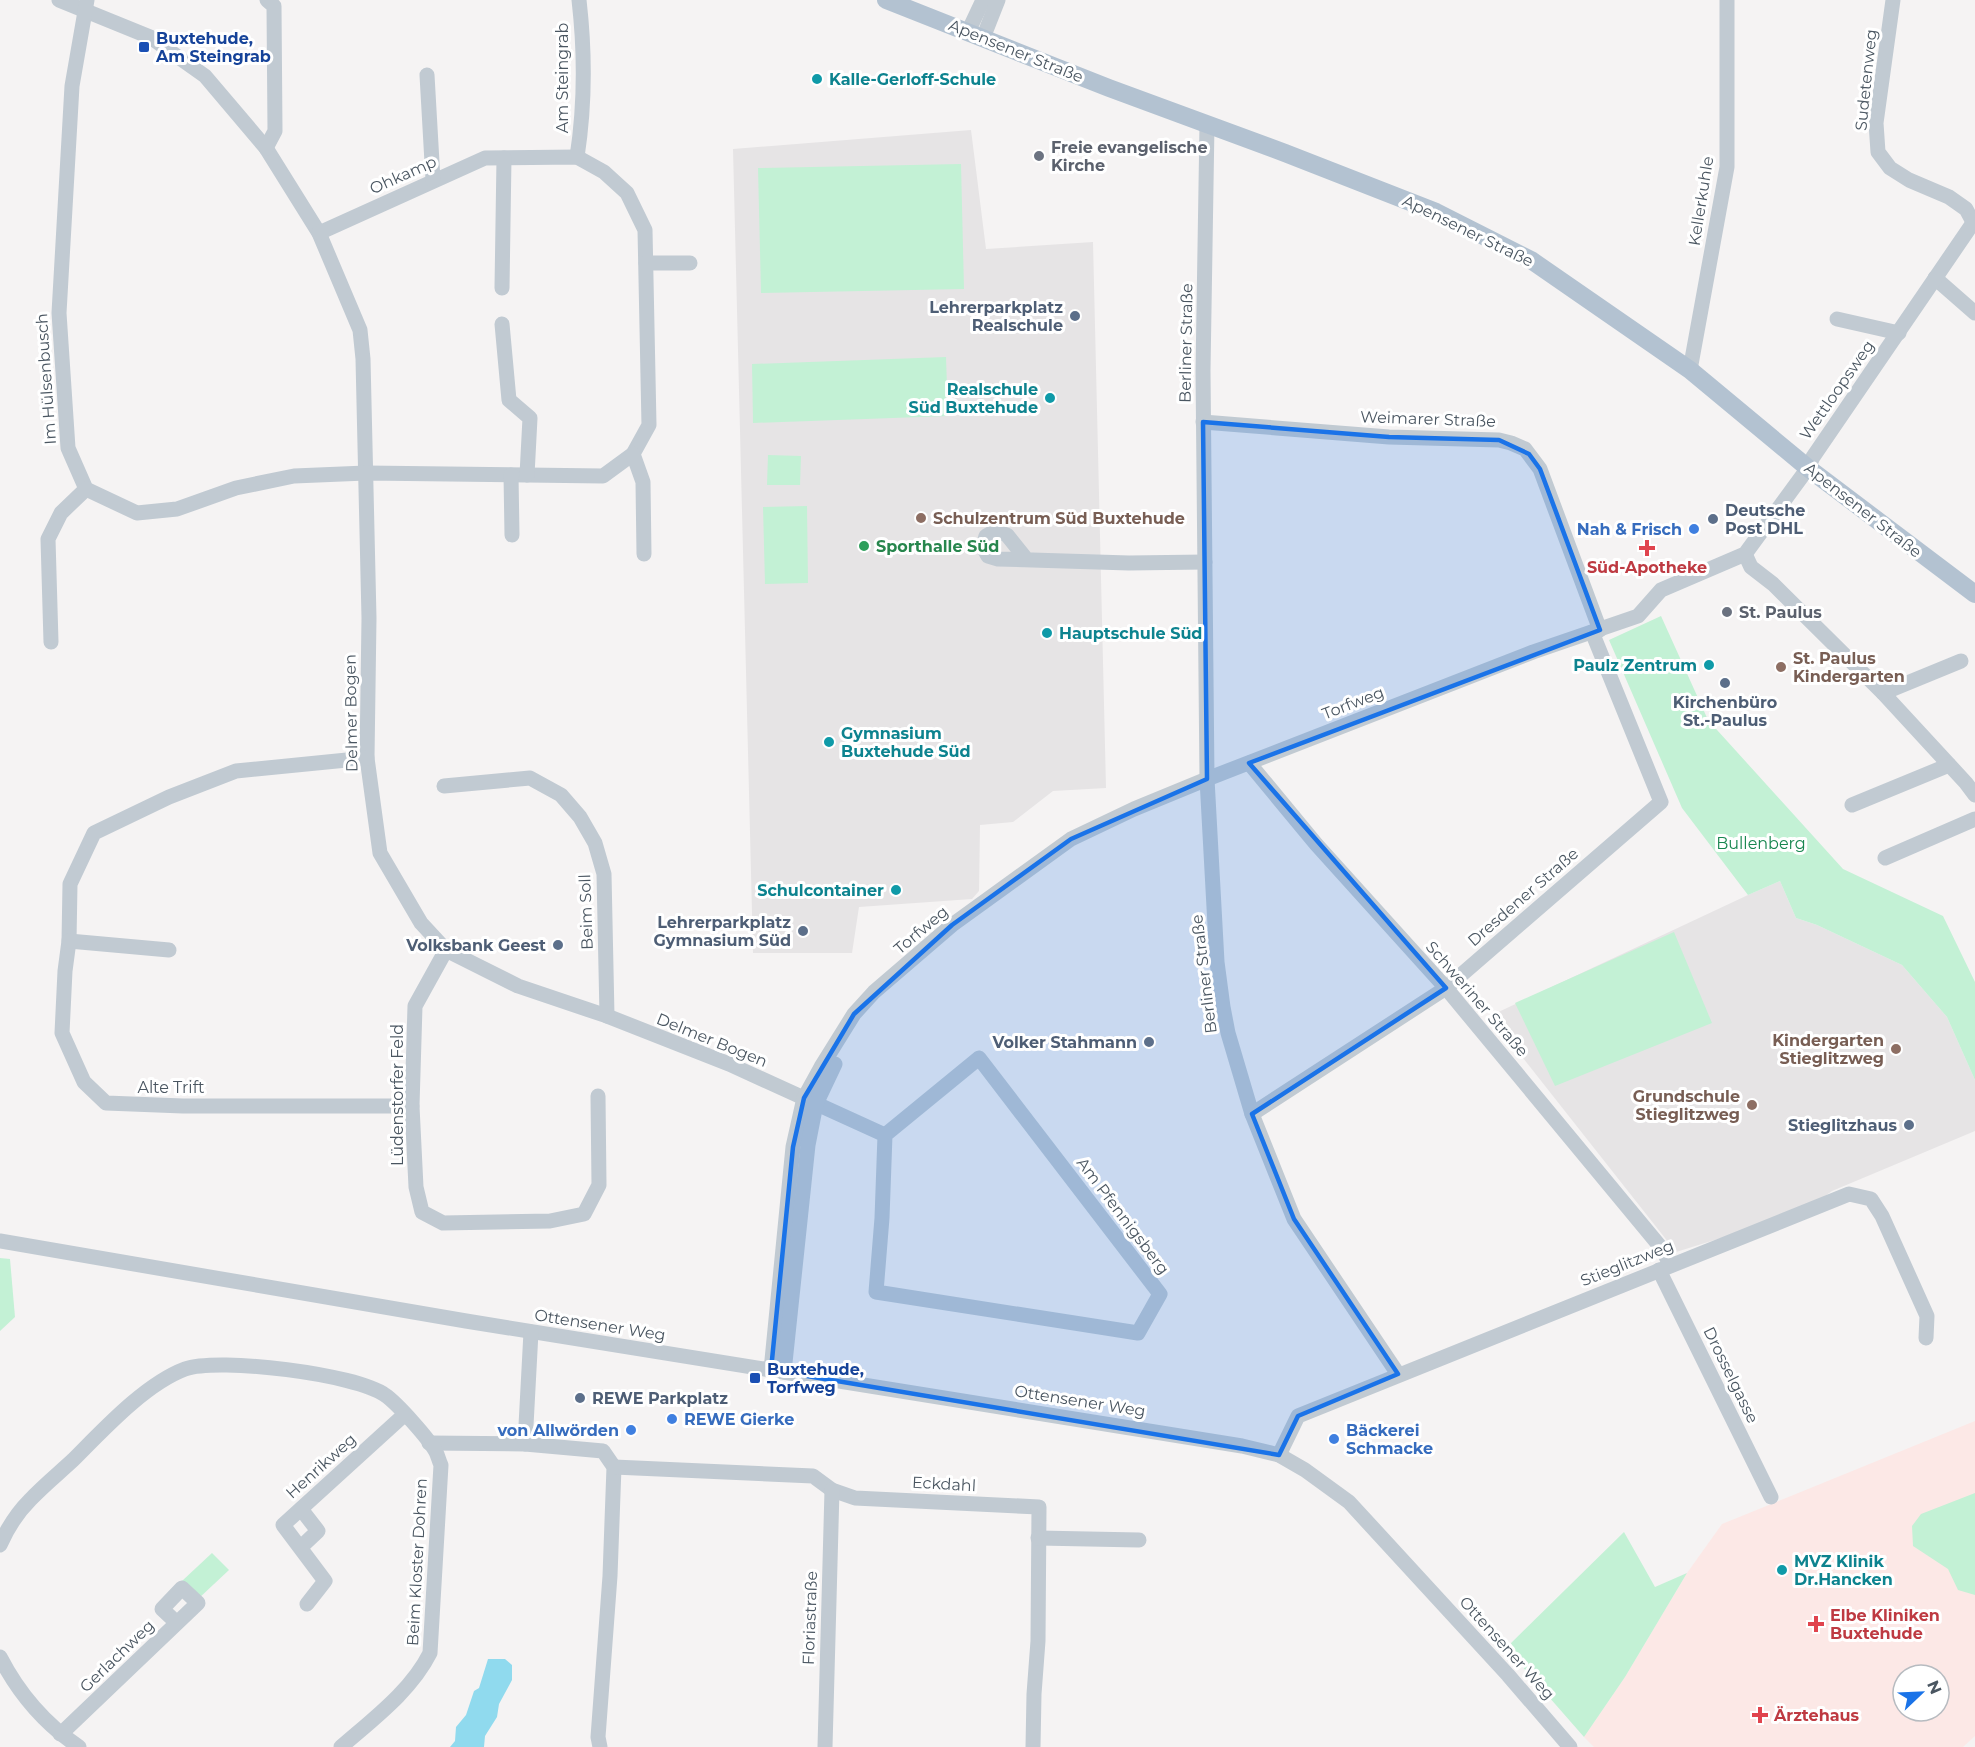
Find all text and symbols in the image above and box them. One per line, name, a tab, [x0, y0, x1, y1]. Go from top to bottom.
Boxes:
street label: Apensener Straße	[946, 15, 1086, 87]
street label: Am Steingrab	[553, 23, 572, 133]
street label: Sudetenweg	[1851, 28, 1881, 132]
place label: Buxtehude, Am Steingrab	[155, 29, 271, 66]
marker: Buxtehude, Am Steingrab	[137, 40, 151, 54]
place label: Kalle-Gerloff-Schule	[829, 70, 996, 89]
marker: Kalle-Gerloff-Schule	[810, 72, 824, 86]
place label: Freie evangelische Kirche	[1051, 138, 1208, 175]
marker: Freie evangelische Kirche	[1032, 149, 1046, 163]
street label: Ohkamp	[367, 152, 439, 198]
street label: Kellerkuhle	[1685, 155, 1717, 247]
street label: Apensener Straße	[1399, 191, 1537, 271]
street label: Berliner Straße	[1175, 283, 1197, 403]
place label: Lehrerparkplatz Realschule	[929, 298, 1063, 335]
marker: Lehrerparkplatz Realschule	[1068, 309, 1082, 323]
street label: Im Hülsenbusch	[32, 313, 60, 445]
street label: Wettloopsweg	[1796, 337, 1878, 443]
place label: Realschule Süd Buxtehude	[908, 380, 1038, 417]
marker: Realschule Süd Buxtehude	[1043, 391, 1057, 405]
street label: Weimarer Straße	[1360, 407, 1496, 431]
street label: Apensener Straße	[1801, 458, 1925, 562]
place label: Deutsche Post DHL	[1725, 501, 1805, 538]
place label: Schulzentrum Süd Buxtehude	[933, 509, 1185, 528]
marker: Schulzentrum Süd Buxtehude	[914, 511, 928, 525]
marker: Deutsche Post DHL	[1706, 512, 1720, 526]
place label: Nah & Frisch	[1577, 520, 1682, 539]
marker: Nah & Frisch	[1687, 522, 1701, 536]
place label: Sporthalle Süd	[876, 537, 999, 556]
marker: Sporthalle Süd	[857, 539, 871, 553]
marker: Süd-Apotheke	[1640, 541, 1654, 555]
place label: Süd-Apotheke	[1587, 558, 1707, 577]
place label: St. Paulus	[1739, 603, 1822, 622]
marker: St. Paulus	[1720, 605, 1734, 619]
place label: Hauptschule Süd	[1059, 624, 1202, 643]
marker: Hauptschule Süd	[1040, 626, 1054, 640]
place label: St. Paulus Kindergarten	[1793, 649, 1905, 686]
street label: Delmer Bogen	[340, 654, 362, 772]
place label: Paulz Zentrum	[1573, 656, 1697, 675]
marker: Paulz Zentrum	[1702, 658, 1716, 672]
marker: St. Paulus Kindergarten	[1774, 660, 1788, 674]
marker: Kirchenbüro St.-Paulus	[1718, 676, 1732, 690]
street label: Torfweg	[1319, 683, 1387, 723]
place label: Kirchenbüro St.-Paulus	[1673, 693, 1777, 730]
place label: Gymnasium Buxtehude Süd	[841, 724, 971, 761]
marker: Gymnasium Buxtehude Süd	[822, 735, 836, 749]
park label: Bullenberg	[1716, 834, 1806, 853]
street label: Dresdener Straße	[1464, 844, 1582, 950]
street label: Beim Soll	[575, 874, 597, 950]
place label: Schulcontainer	[757, 881, 884, 900]
marker: Schulcontainer	[889, 883, 903, 897]
street label: Torfweg	[890, 902, 952, 958]
place label: Lehrerparkplatz Gymnasium Süd	[653, 913, 791, 950]
street label: Berliner Straße	[1187, 913, 1221, 1035]
marker: Lehrerparkplatz Gymnasium Süd	[796, 924, 810, 938]
place label: Volksbank Geest	[405, 936, 546, 955]
marker: Volksbank Geest	[551, 938, 565, 952]
street label: Schweriner Straße	[1422, 938, 1532, 1060]
street label: Delmer Bogen	[654, 1009, 770, 1071]
street label: Lüdenstorfer Feld	[388, 1024, 407, 1166]
place label: Kindergarten Stieglitzweg	[1772, 1031, 1884, 1068]
place label: Volker Stahmann	[991, 1033, 1137, 1052]
marker: Volker Stahmann	[1142, 1035, 1156, 1049]
marker: Kindergarten Stieglitzweg	[1889, 1042, 1903, 1056]
street label: Alte Trift	[137, 1078, 205, 1097]
place label: Grundschule Stieglitzweg	[1633, 1087, 1740, 1124]
marker: Grundschule Stieglitzweg	[1745, 1098, 1759, 1112]
place label: Stieglitzhaus	[1788, 1116, 1897, 1135]
marker: Stieglitzhaus	[1902, 1118, 1916, 1132]
street label: Am Pfennigsberg	[1073, 1154, 1173, 1278]
street label: Stieglitzweg	[1578, 1236, 1676, 1290]
street label: Ottensener Weg	[533, 1305, 667, 1345]
street label: Drosselgasse	[1700, 1324, 1762, 1426]
place label: Buxtehude, Torfweg	[767, 1360, 864, 1397]
marker: Buxtehude, Torfweg	[748, 1371, 762, 1385]
street label: Ottensener Weg	[1013, 1381, 1147, 1421]
place label: REWE Parkplatz	[592, 1389, 728, 1408]
marker: REWE Parkplatz	[573, 1391, 587, 1405]
place label: REWE Gierke	[684, 1410, 794, 1429]
marker: REWE Gierke	[665, 1412, 679, 1426]
place label: von Allwörden	[497, 1421, 619, 1440]
place label: Bäckerei Schmacke	[1346, 1421, 1433, 1458]
marker: von Allwörden	[624, 1423, 638, 1437]
street label: Henrikweg	[282, 1430, 360, 1502]
marker: Bäckerei Schmacke	[1327, 1432, 1341, 1446]
street label: Eckdahl	[911, 1473, 977, 1495]
street label: Beim Kloster Dohren	[403, 1478, 431, 1646]
place label: MVZ Klinik Dr.Hancken	[1794, 1552, 1893, 1589]
marker: MVZ Klinik Dr.Hancken	[1775, 1563, 1789, 1577]
street label: Floriastraße	[799, 1571, 821, 1665]
street label: Ottensener Weg	[1456, 1592, 1558, 1704]
place label: Elbe Kliniken Buxtehude	[1830, 1606, 1940, 1643]
marker: Elbe Kliniken Buxtehude	[1807, 1615, 1825, 1633]
street label: Gerlachweg	[76, 1616, 158, 1696]
north arrow	[1891, 1663, 1951, 1723]
text: N	[1923, 1678, 1946, 1697]
marker: Ärztehaus	[1751, 1706, 1769, 1724]
place label: Ärztehaus	[1773, 1706, 1860, 1725]

